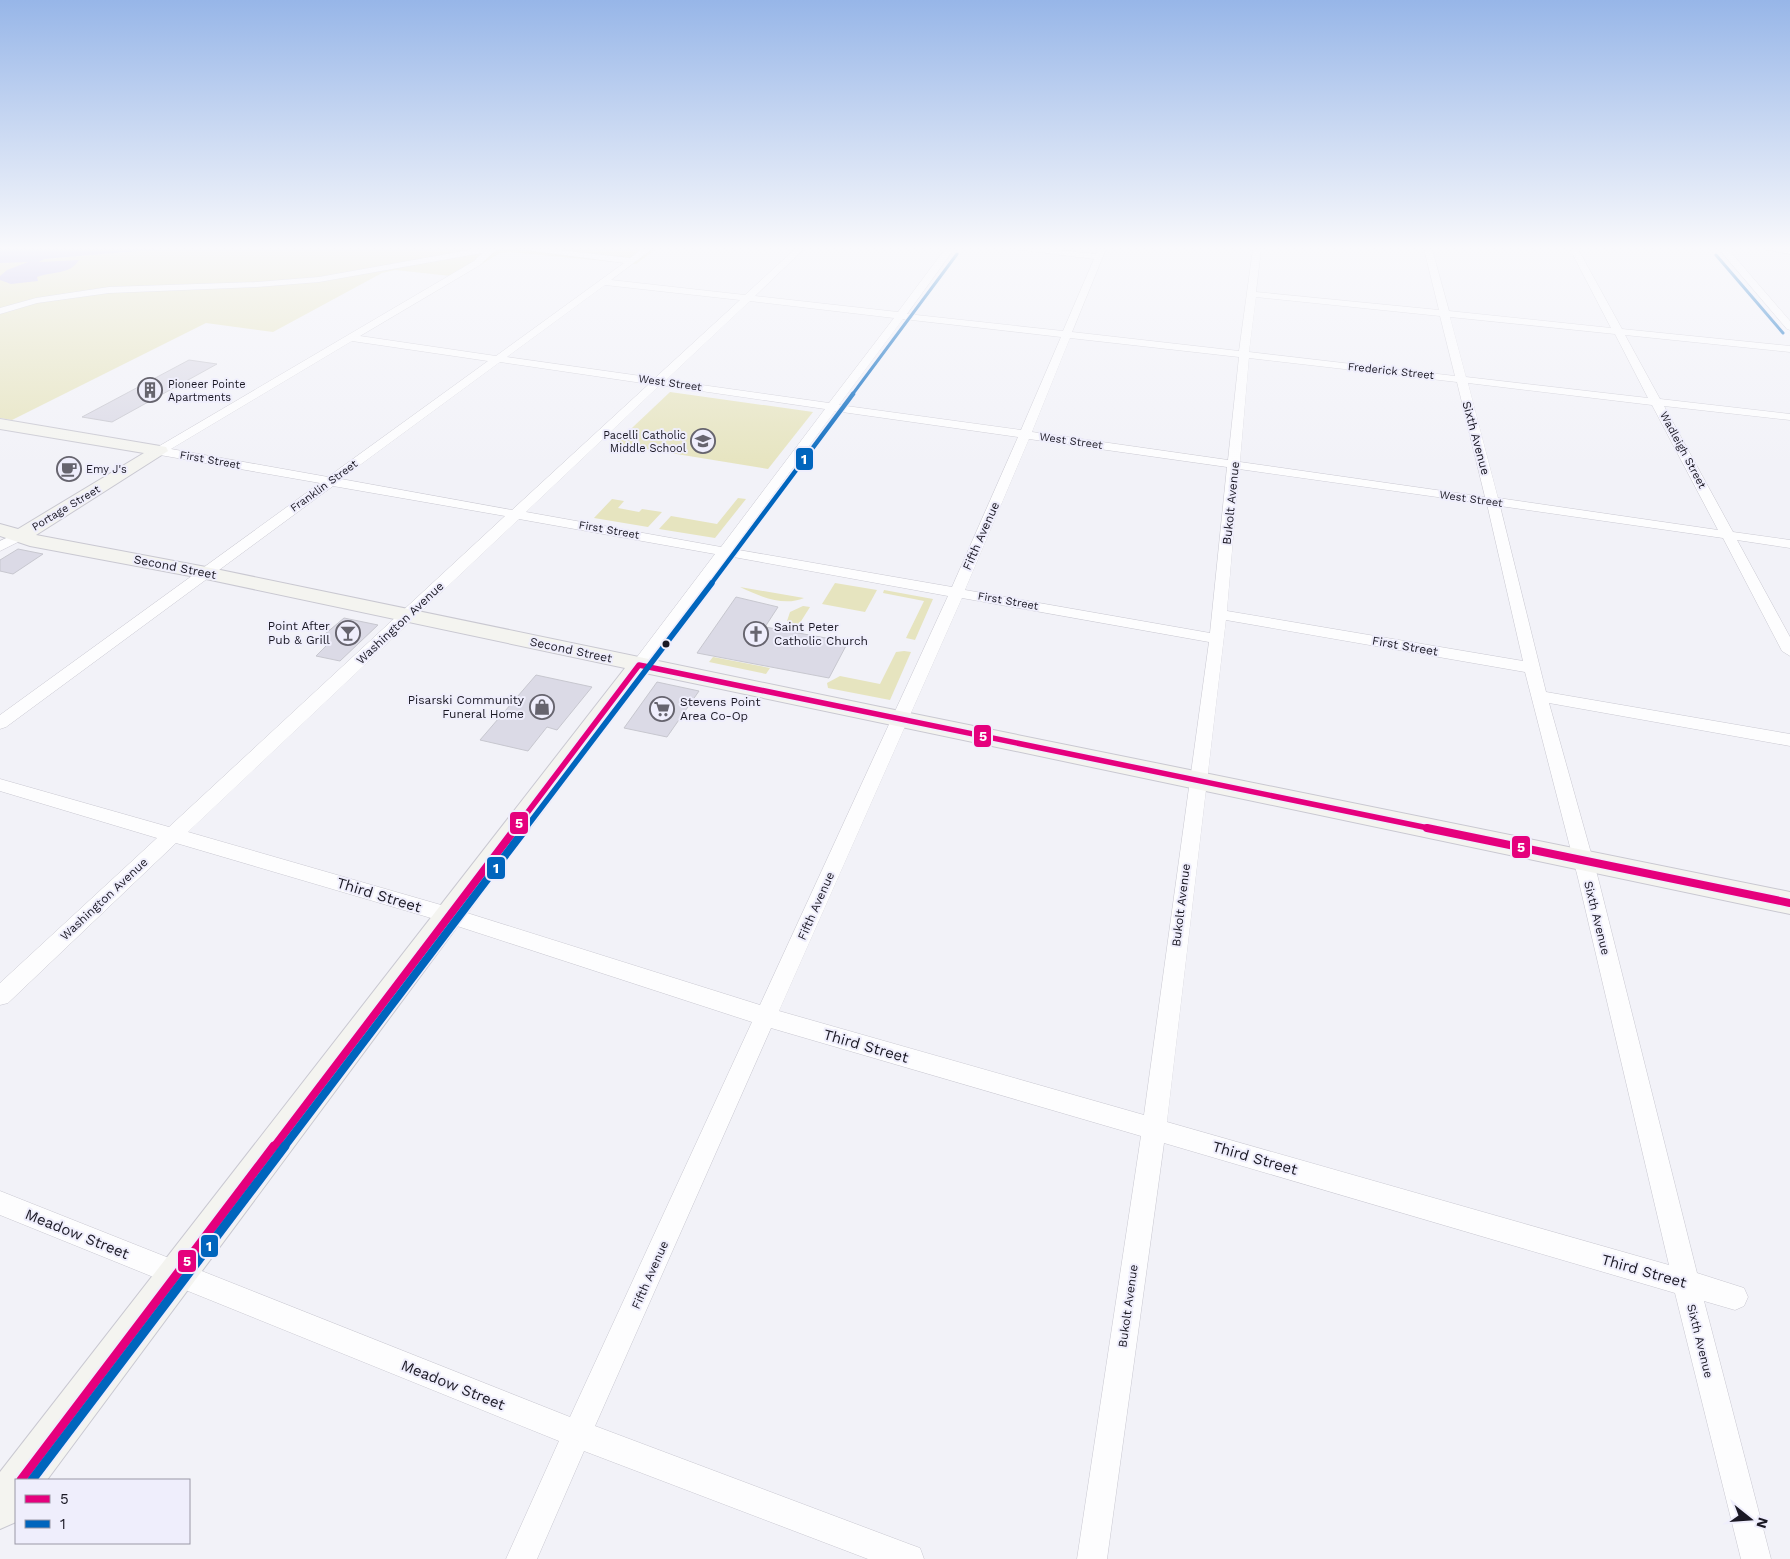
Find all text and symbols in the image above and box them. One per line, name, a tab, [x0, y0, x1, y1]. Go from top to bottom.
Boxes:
street label: Frederick Street	[1347, 360, 1435, 382]
street label: West Street	[637, 372, 703, 394]
building icon: Pioneer Pointe Apartments	[137, 377, 163, 403]
place label: Pioneer Pointe Apartments	[168, 378, 246, 404]
street label: Sixth Avenue	[1459, 400, 1493, 476]
street label: Wadleigh Street	[1657, 409, 1709, 491]
school or university icon: Pacelli Catholic Middle School	[690, 428, 716, 454]
place label: Pacelli Catholic Middle School	[603, 429, 687, 455]
street label: West Street	[1038, 430, 1104, 452]
line badge: 1	[795, 447, 814, 471]
street label: First Street	[179, 448, 242, 472]
text: 1	[801, 451, 807, 467]
cafe icon: Emy J's	[56, 456, 82, 482]
street label: Franklin Street	[288, 457, 360, 515]
street label: Bukolt Avenue	[1220, 461, 1242, 545]
place label: Emy J's	[86, 463, 127, 476]
street label: Portage Street	[30, 482, 103, 533]
street label: West Street	[1438, 488, 1504, 510]
street label: Fifth Avenue	[960, 500, 1002, 572]
street label: First Street	[578, 518, 641, 542]
street label: Second Street	[133, 552, 217, 582]
street label: Washington Avenue	[353, 579, 447, 667]
street label: First Street	[977, 589, 1040, 613]
place label: Point After Pub & Grill	[268, 619, 330, 647]
bar icon: Point After Pub & Grill	[335, 620, 361, 646]
place label: Saint Peter Catholic Church	[774, 620, 868, 648]
church icon: Saint Peter Catholic Church	[743, 621, 769, 647]
street label: First Street	[1371, 633, 1439, 659]
street label: Second Street	[529, 634, 613, 666]
unlabelled marker	[661, 639, 671, 649]
place label: Pisarski Community Funeral Home	[408, 693, 525, 721]
shop icon: Pisarski Community Funeral Home	[529, 694, 555, 720]
place label: Stevens Point Area Co-Op	[680, 695, 760, 723]
supermarket icon: Stevens Point Area Co-Op	[649, 696, 675, 722]
line badge: 5	[973, 724, 992, 748]
text: 5	[979, 728, 987, 744]
line badge: 5	[509, 811, 529, 835]
text: 5	[515, 815, 523, 831]
line badge: 5	[1511, 835, 1531, 859]
text: 5	[1517, 839, 1525, 855]
street label: Washington Avenue	[57, 855, 151, 943]
line badge: 1	[486, 856, 506, 880]
text: 1	[493, 860, 499, 876]
street label: Bukolt Avenue	[1169, 863, 1193, 947]
street label: Fifth Avenue	[795, 870, 837, 942]
street label: Third Street	[334, 874, 424, 917]
street label: Sixth Avenue	[1581, 880, 1613, 957]
street label: Third Street	[821, 1025, 911, 1067]
street label: Third Street	[1210, 1137, 1300, 1179]
street label: Meadow Street	[22, 1205, 132, 1263]
line badge: 1	[200, 1234, 219, 1258]
text: 1	[206, 1238, 212, 1254]
street label: Fifth Avenue	[629, 1239, 671, 1311]
line badge: 5	[177, 1249, 197, 1273]
street label: Third Street	[1599, 1250, 1689, 1292]
text: 5	[183, 1253, 191, 1269]
street label: Bukolt Avenue	[1115, 1264, 1141, 1348]
street label: Sixth Avenue	[1684, 1303, 1716, 1380]
street label: Meadow Street	[398, 1356, 508, 1414]
legend	[15, 1479, 190, 1544]
text: 5	[60, 1490, 69, 1508]
north arrow	[1725, 1494, 1775, 1544]
text: 1	[60, 1515, 66, 1533]
text: N	[1753, 1516, 1772, 1530]

